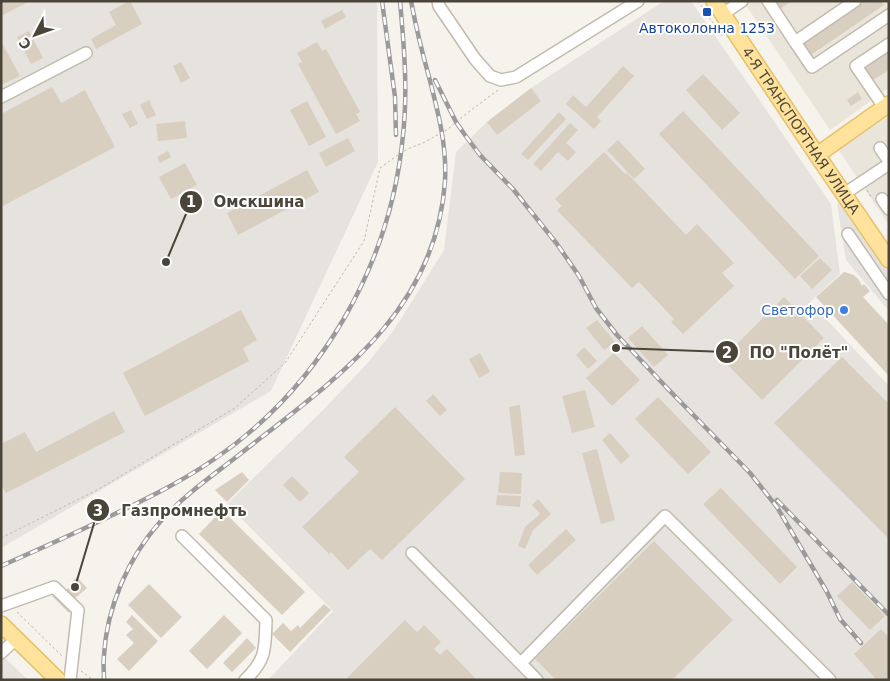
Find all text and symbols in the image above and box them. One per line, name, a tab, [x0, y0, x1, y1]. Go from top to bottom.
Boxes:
marker: Автоколонна 1253	[701, 6, 713, 18]
north arrow	[10, 10, 60, 60]
place label: Автоколонна 1253	[639, 20, 775, 36]
text: С	[16, 34, 35, 53]
street label: 4-Я ТРАНСПОРТНАЯ УЛИЦА	[739, 44, 863, 217]
callout: Омскшина	[178, 187, 314, 217]
text: 1	[186, 193, 196, 211]
text: Омскшина	[213, 193, 305, 211]
place label: Светофор	[761, 302, 834, 318]
marker: Светофор	[838, 304, 850, 316]
callout: ПО "Полёт"	[714, 337, 858, 367]
text: 2	[722, 344, 732, 362]
text: ПО "Полёт"	[750, 344, 848, 362]
callout: Газпромнефть	[86, 495, 257, 525]
text: 3	[93, 502, 103, 520]
text: Газпромнефть	[121, 502, 247, 520]

